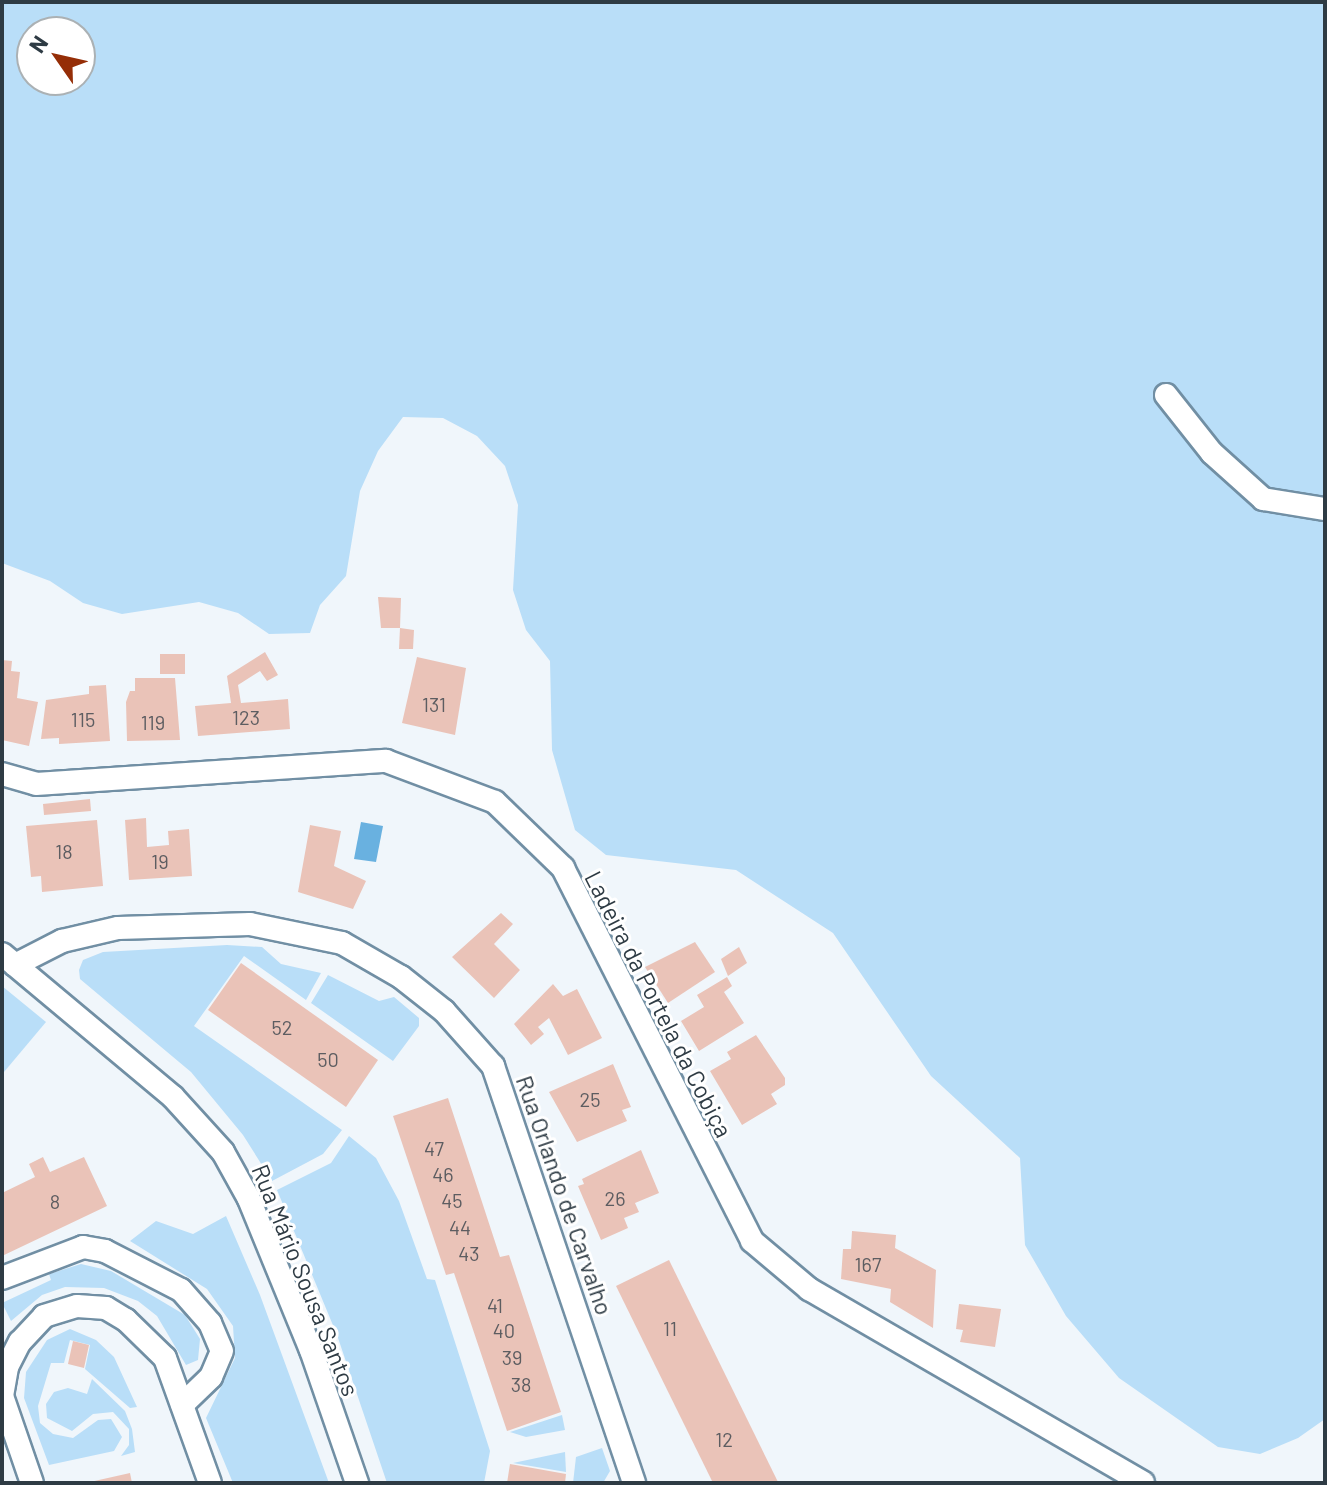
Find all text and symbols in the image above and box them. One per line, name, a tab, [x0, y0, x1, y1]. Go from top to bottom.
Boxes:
north arrow	[16, 16, 96, 96]
text: N	[23, 30, 53, 57]
house number: 131	[422, 692, 446, 716]
house number: 123	[232, 705, 260, 729]
house number: 115	[71, 707, 95, 731]
house number: 119	[141, 710, 165, 734]
house number: 18	[55, 839, 73, 863]
house number: 19	[151, 849, 169, 873]
street label: Ladeira da Portela da Cobiça	[579, 866, 739, 1142]
house number: 52	[272, 1015, 292, 1039]
house number: 50	[317, 1047, 339, 1071]
street label: Rua Orlando de Carvalho	[510, 1071, 620, 1319]
house number: 25	[580, 1087, 600, 1111]
house number: 47	[424, 1136, 444, 1160]
street label: Rua Mário Sousa Santos	[246, 1160, 366, 1400]
house number: 46	[432, 1162, 454, 1186]
house number: 26	[604, 1186, 626, 1210]
house number: 45	[441, 1188, 463, 1212]
house number: 8	[50, 1189, 60, 1213]
house number: 44	[449, 1215, 471, 1239]
house number: 43	[458, 1241, 480, 1265]
house number: 167	[855, 1252, 881, 1276]
house number: 41	[487, 1293, 503, 1317]
house number: 11	[663, 1316, 677, 1340]
house number: 40	[493, 1318, 515, 1342]
house number: 39	[502, 1345, 522, 1369]
house number: 38	[511, 1372, 531, 1396]
house number: 12	[715, 1427, 733, 1451]

